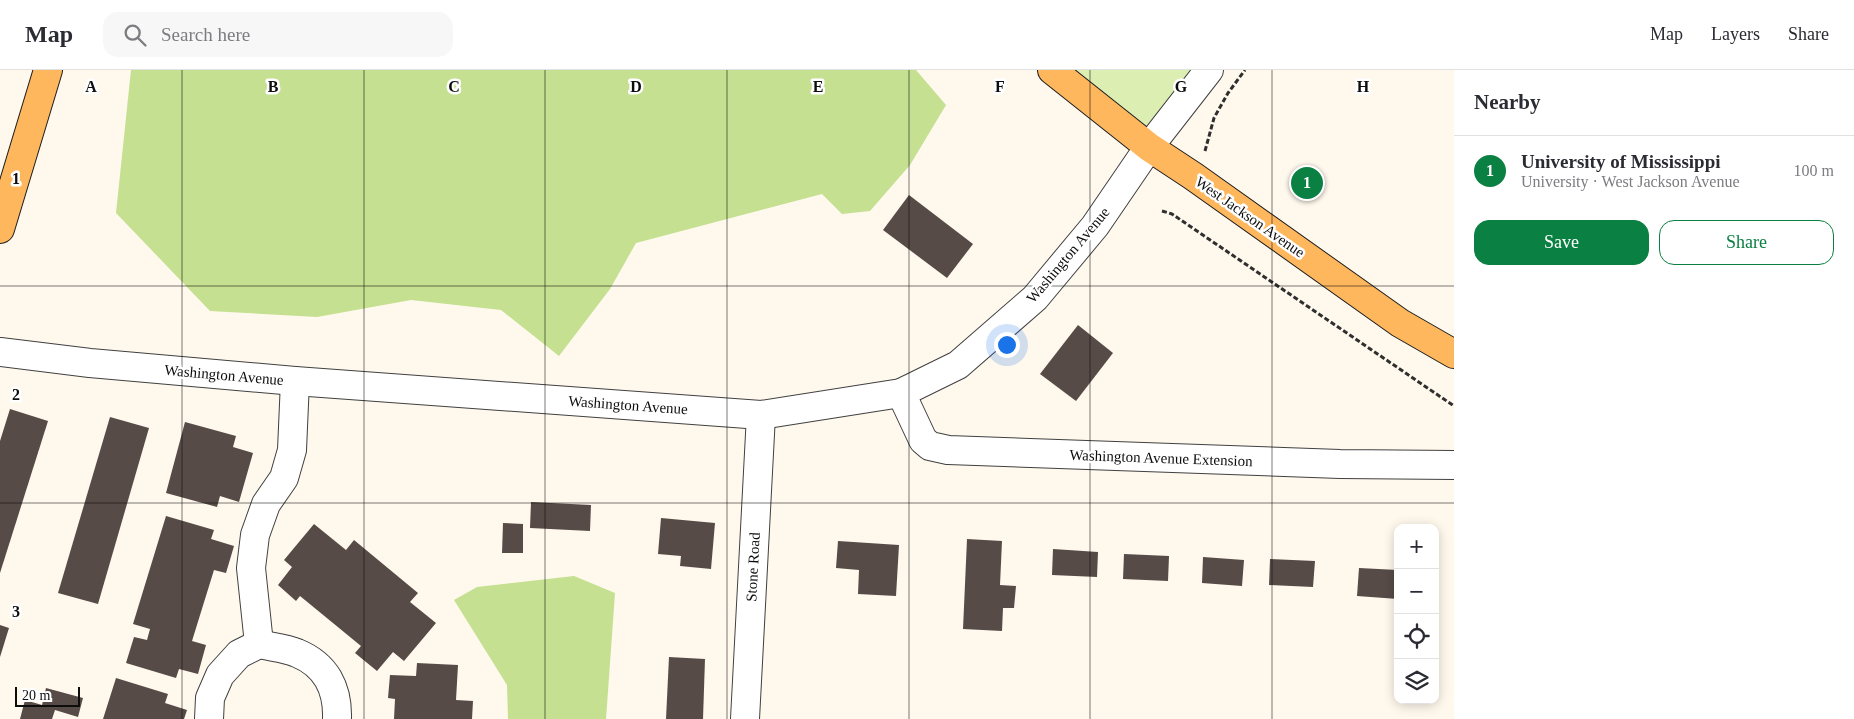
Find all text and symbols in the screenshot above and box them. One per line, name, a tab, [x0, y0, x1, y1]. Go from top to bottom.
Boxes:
search box	[103, 12, 453, 57]
text: Map	[25, 21, 73, 47]
icon: search	[121, 21, 149, 49]
text: Search here	[161, 24, 250, 45]
text: Map	[1650, 24, 1683, 44]
text: Layers	[1711, 24, 1760, 44]
text: Share	[1788, 24, 1829, 44]
text: A	[85, 78, 97, 95]
text: B	[268, 78, 279, 95]
text: C	[448, 78, 460, 95]
text: D	[630, 78, 642, 95]
text: E	[813, 78, 823, 95]
text: F	[995, 78, 1005, 95]
text: G	[1175, 78, 1188, 95]
text: H	[1357, 78, 1370, 95]
text: Nearby	[1474, 90, 1541, 114]
text: University of Mississippi	[1521, 151, 1721, 172]
text: 1	[1486, 162, 1494, 179]
text: 100 m	[1794, 162, 1834, 179]
pin: 1	[1291, 164, 1323, 202]
text: 1	[12, 170, 20, 187]
street label: West Jackson Avenue	[1192, 173, 1308, 261]
text: University · West Jackson Avenue	[1521, 173, 1740, 190]
street label: Washington Avenue	[1023, 204, 1113, 306]
button: Save	[1474, 220, 1649, 265]
button: Share	[1659, 220, 1834, 265]
your location	[994, 332, 1020, 358]
street label: Washington Avenue	[164, 362, 285, 388]
text: 2	[12, 386, 20, 403]
street label: Washington Avenue	[568, 393, 689, 417]
street label: Washington Avenue Extension	[1069, 447, 1253, 469]
map controls	[1394, 524, 1439, 704]
button: +	[1394, 524, 1439, 569]
street label: Stone Road	[743, 531, 763, 602]
button: −	[1394, 569, 1439, 614]
text: 3	[12, 603, 20, 620]
button: locate	[1394, 614, 1439, 659]
button: layers	[1394, 659, 1439, 704]
scale bar	[15, 684, 80, 707]
text: 20 m	[22, 688, 50, 703]

